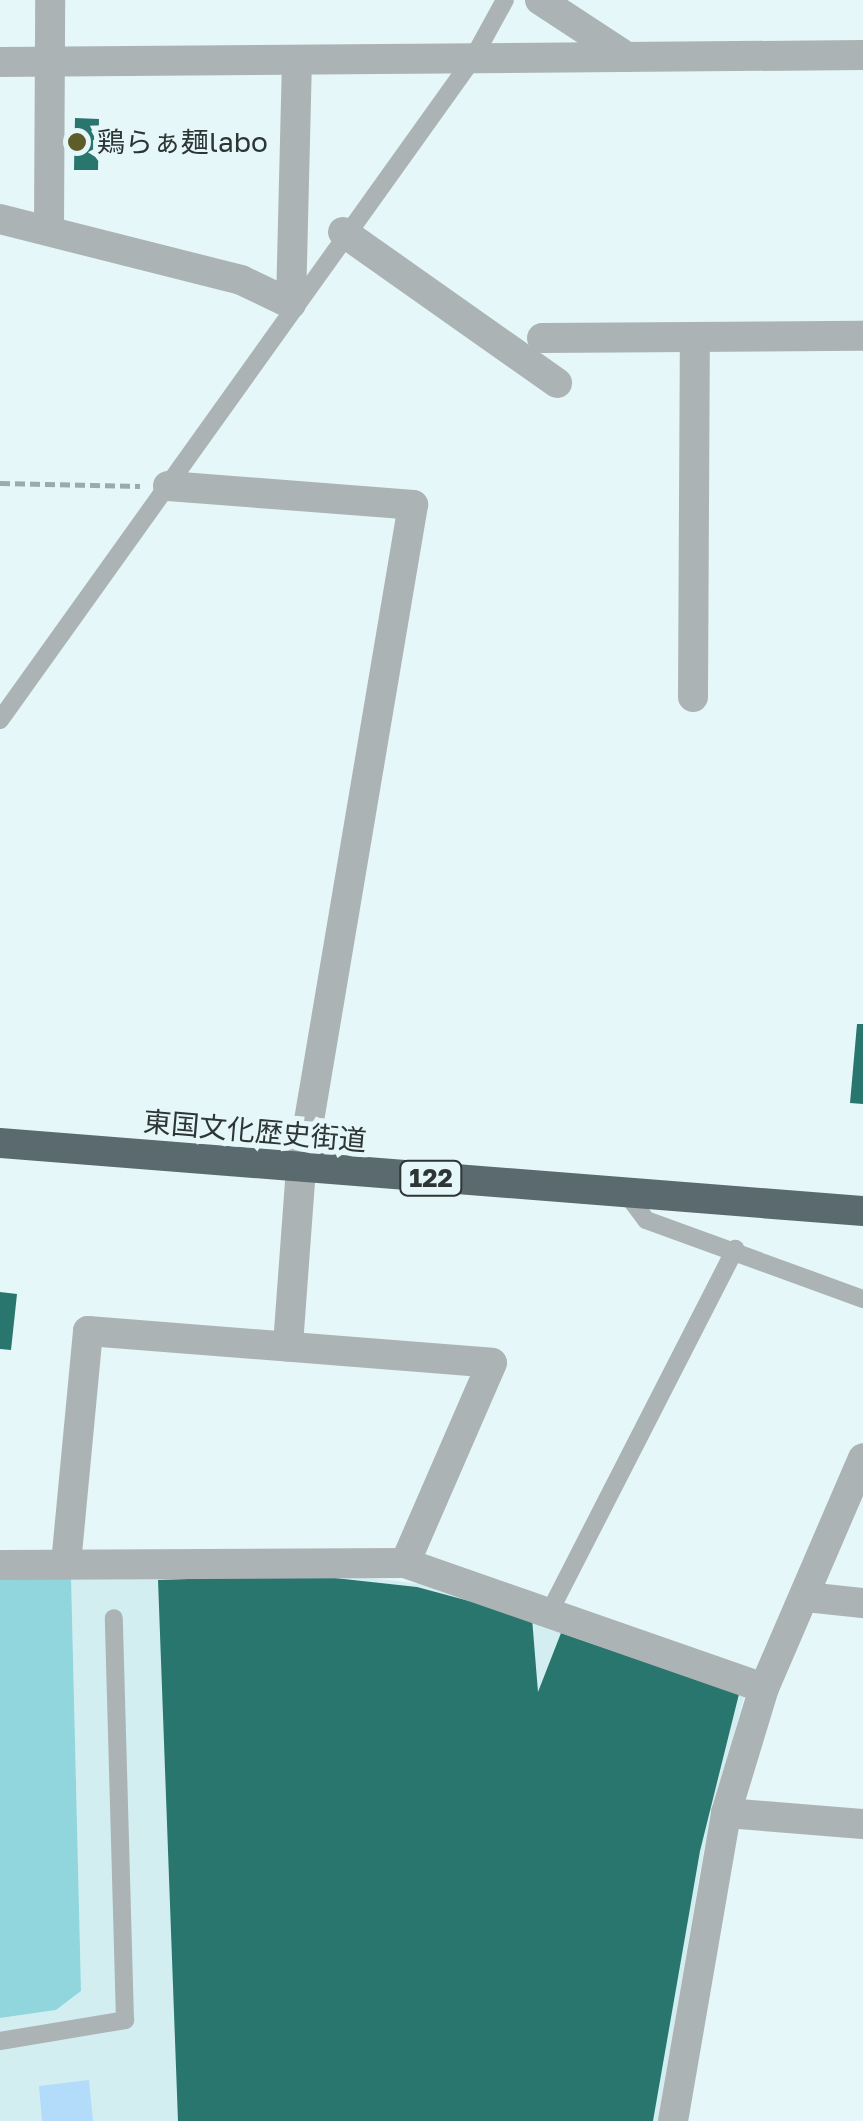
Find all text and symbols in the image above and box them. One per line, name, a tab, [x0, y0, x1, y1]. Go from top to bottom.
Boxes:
place label: 鶏らぁ麺labo	[97, 125, 268, 159]
marker: 鶏らぁ麺labo	[66, 131, 88, 153]
street label: 東国文化歴史街道	[142, 1105, 368, 1157]
road number: 122	[398, 1158, 464, 1198]

